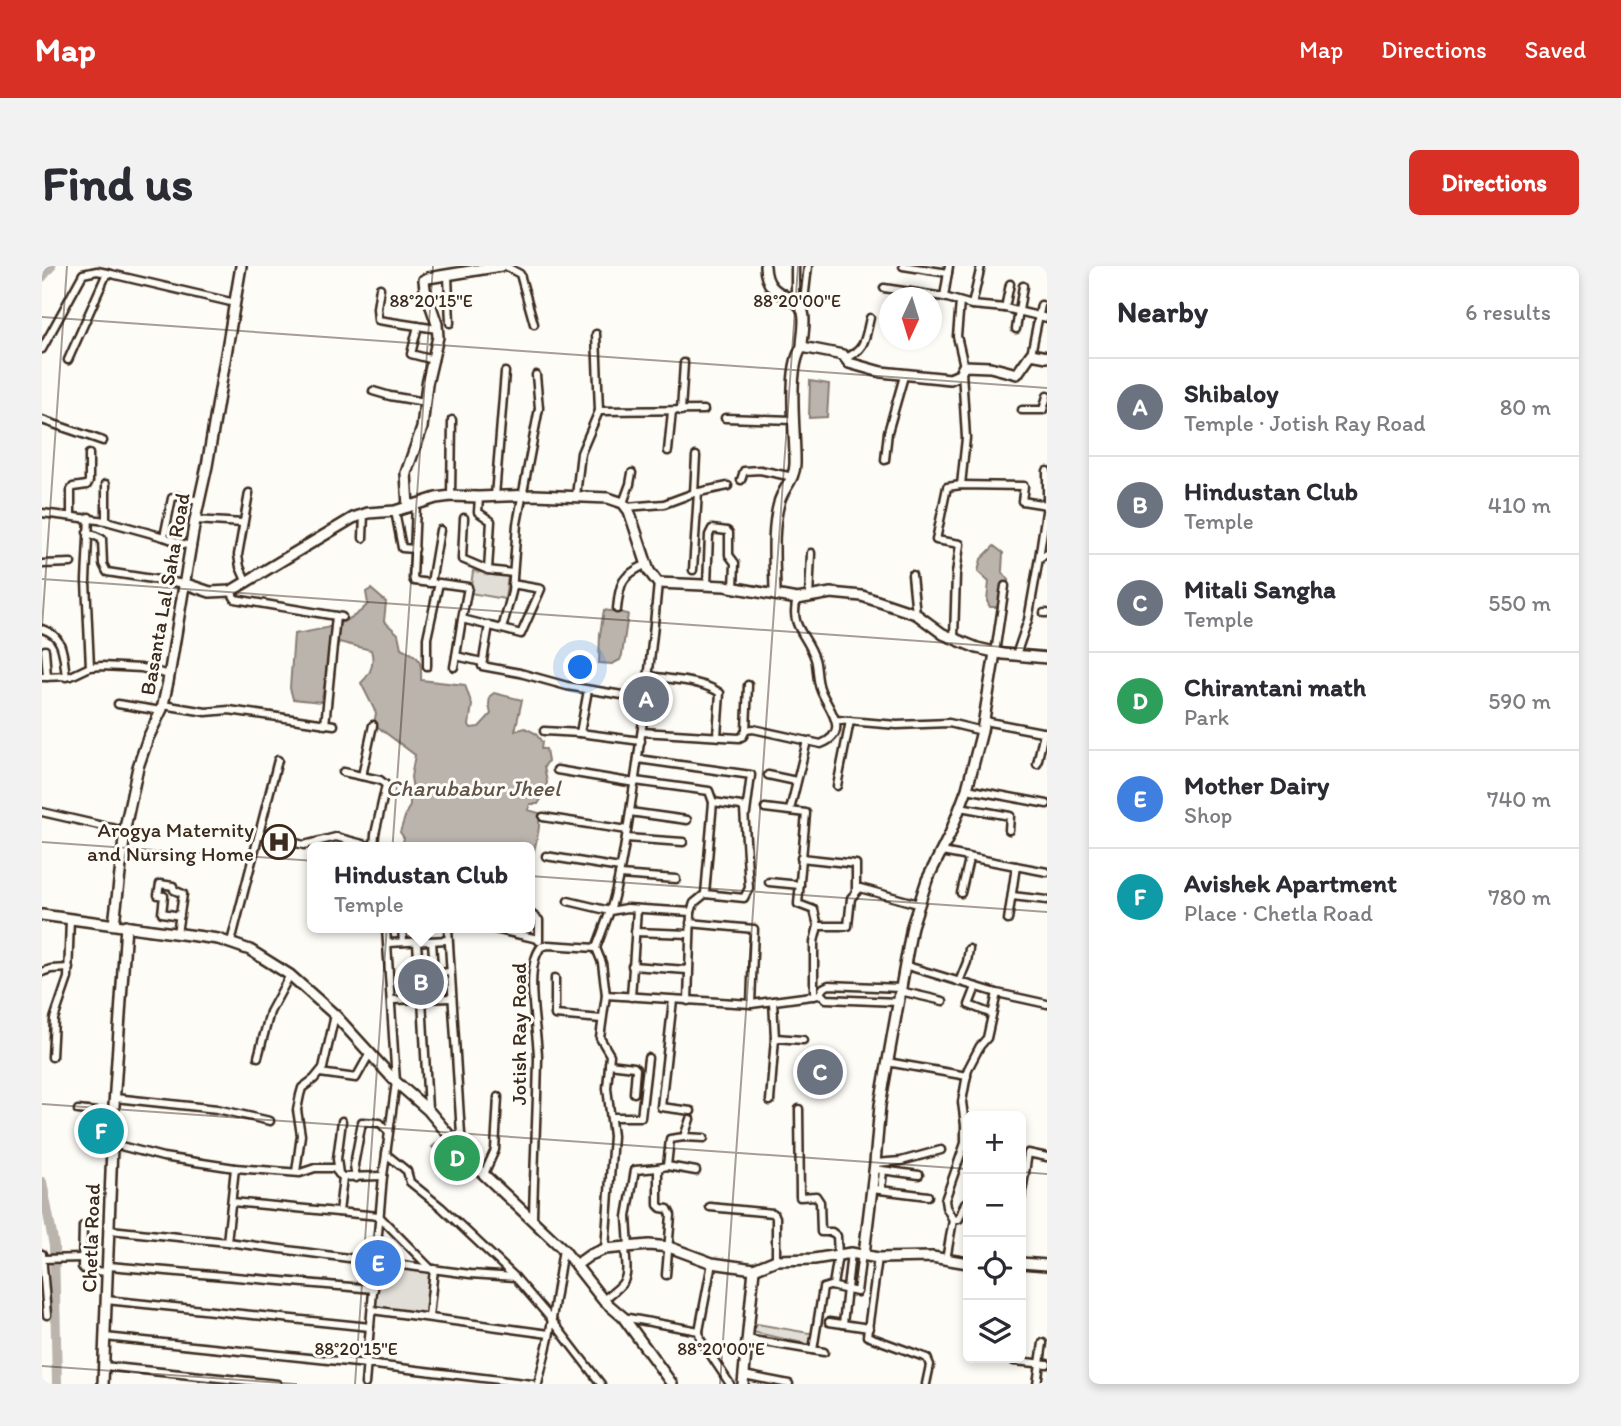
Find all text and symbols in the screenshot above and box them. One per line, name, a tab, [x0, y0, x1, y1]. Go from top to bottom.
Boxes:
text: Map	[35, 30, 96, 69]
text: Map	[1299, 35, 1343, 64]
text: Directions	[1381, 35, 1487, 64]
text: Saved	[1525, 35, 1586, 64]
button: Directions	[1409, 150, 1579, 215]
text: Find us	[42, 153, 193, 212]
north arrow	[879, 287, 942, 350]
text: 88°20'15"E	[389, 290, 473, 312]
text: 88°20'00"E	[753, 290, 841, 312]
text: Nearby	[1117, 293, 1208, 330]
text: 6 results	[1465, 298, 1551, 326]
text: Shibaloy	[1184, 377, 1278, 409]
text: A	[1133, 393, 1147, 421]
text: 80 m	[1500, 393, 1551, 421]
text: Temple · Jotish Ray Road	[1184, 409, 1426, 437]
text: Hindustan Club	[1184, 475, 1358, 507]
street label: Basanta Lal Saha Road	[134, 490, 195, 697]
text: B	[1133, 491, 1147, 519]
text: 410 m	[1488, 491, 1551, 519]
text: Temple	[1184, 507, 1254, 535]
text: Mitali Sangha	[1184, 573, 1336, 605]
text: C	[1133, 589, 1147, 617]
text: 550 m	[1488, 589, 1551, 617]
text: Temple	[1184, 605, 1254, 633]
your location	[563, 650, 597, 684]
text: Chirantani math	[1184, 671, 1366, 703]
pin: A	[623, 673, 669, 725]
text: D	[1132, 687, 1148, 715]
text: 590 m	[1488, 687, 1551, 715]
text: Park	[1184, 703, 1229, 731]
text: Mother Dairy	[1184, 769, 1329, 801]
water label: Charubabur Jheel	[386, 774, 562, 802]
text: E	[1134, 785, 1146, 813]
text: 740 m	[1487, 785, 1551, 813]
text: Shop	[1184, 801, 1232, 829]
place label: Arogya Maternity and Nursing Home	[87, 817, 254, 866]
hospital icon: Arogya Maternity and Nursing Home	[260, 823, 298, 861]
popup	[307, 842, 535, 933]
text: Hindustan Club	[334, 858, 508, 890]
text: Avishek Apartment	[1184, 867, 1397, 899]
text: F	[1134, 883, 1146, 911]
text: 780 m	[1488, 883, 1551, 911]
text: Temple	[334, 890, 404, 918]
text: Place · Chetla Road	[1184, 899, 1373, 927]
pin: B	[398, 956, 444, 1008]
street label: Jotish Ray Road	[506, 963, 531, 1105]
pin: C	[797, 1046, 843, 1098]
pin: F	[78, 1105, 124, 1157]
map controls	[963, 1111, 1026, 1363]
button: +	[963, 1111, 1026, 1174]
pin: D	[434, 1132, 480, 1184]
button: −	[963, 1174, 1026, 1237]
street label: Chetla Road	[76, 1182, 105, 1293]
pin: E	[355, 1237, 401, 1289]
button: locate	[963, 1237, 1026, 1300]
button: layers	[963, 1300, 1026, 1363]
text: 88°20'15"E	[314, 1338, 398, 1360]
text: 88°20'00"E	[677, 1338, 765, 1360]

